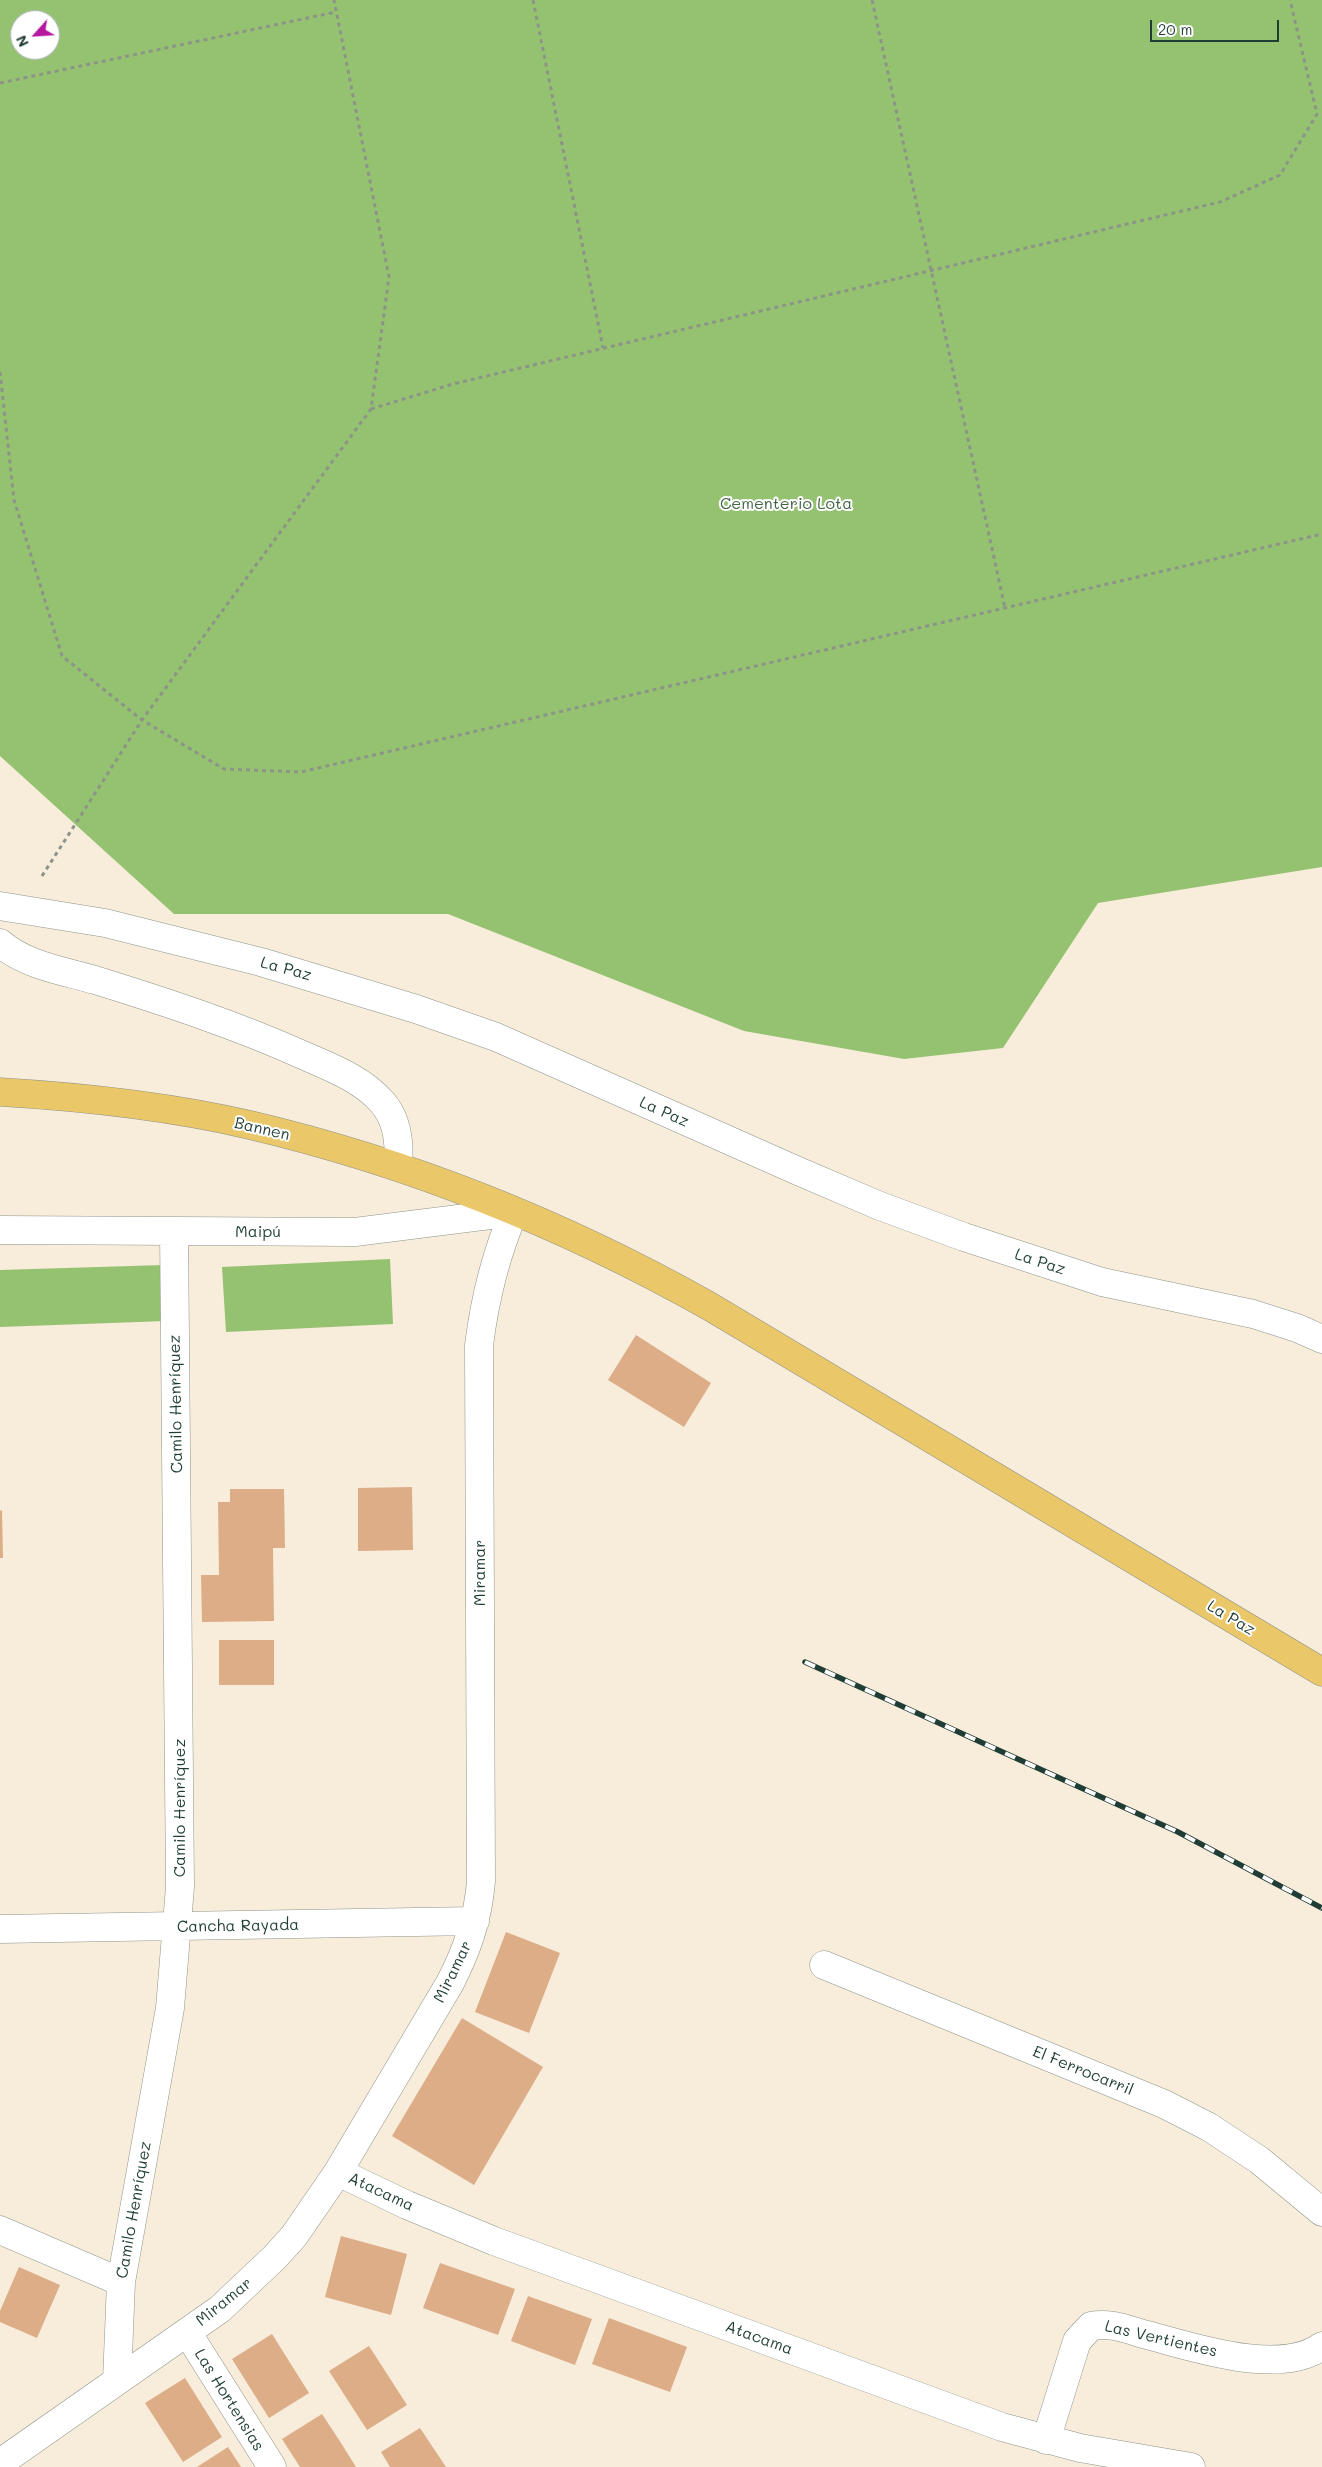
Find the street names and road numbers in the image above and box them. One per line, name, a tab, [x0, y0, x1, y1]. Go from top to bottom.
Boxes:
street label: La Paz	[258, 953, 314, 985]
street label: La Paz	[636, 1093, 692, 1131]
street label: Bannen	[232, 1113, 292, 1145]
street label: Maipú	[235, 1222, 281, 1242]
street label: La Paz	[1012, 1245, 1068, 1279]
street label: Camilo Henríquez	[165, 1334, 187, 1474]
street label: Miramar	[470, 1540, 490, 1606]
street label: La Paz	[1204, 1596, 1258, 1640]
street label: Camilo Henríquez	[170, 1739, 190, 1877]
street label: Cancha Rayada	[177, 1915, 299, 1937]
street label: Miramar	[430, 1938, 476, 2006]
street label: El Ferrocarril	[1030, 2042, 1136, 2100]
street label: Camilo Henríquez	[113, 2140, 155, 2280]
street label: Atacama	[345, 2168, 417, 2216]
street label: Miramar	[192, 2274, 256, 2330]
street label: Atacama	[723, 2317, 795, 2359]
street label: Las Vertientes	[1103, 2317, 1219, 2361]
street label: Las Hortensias	[190, 2346, 268, 2454]

